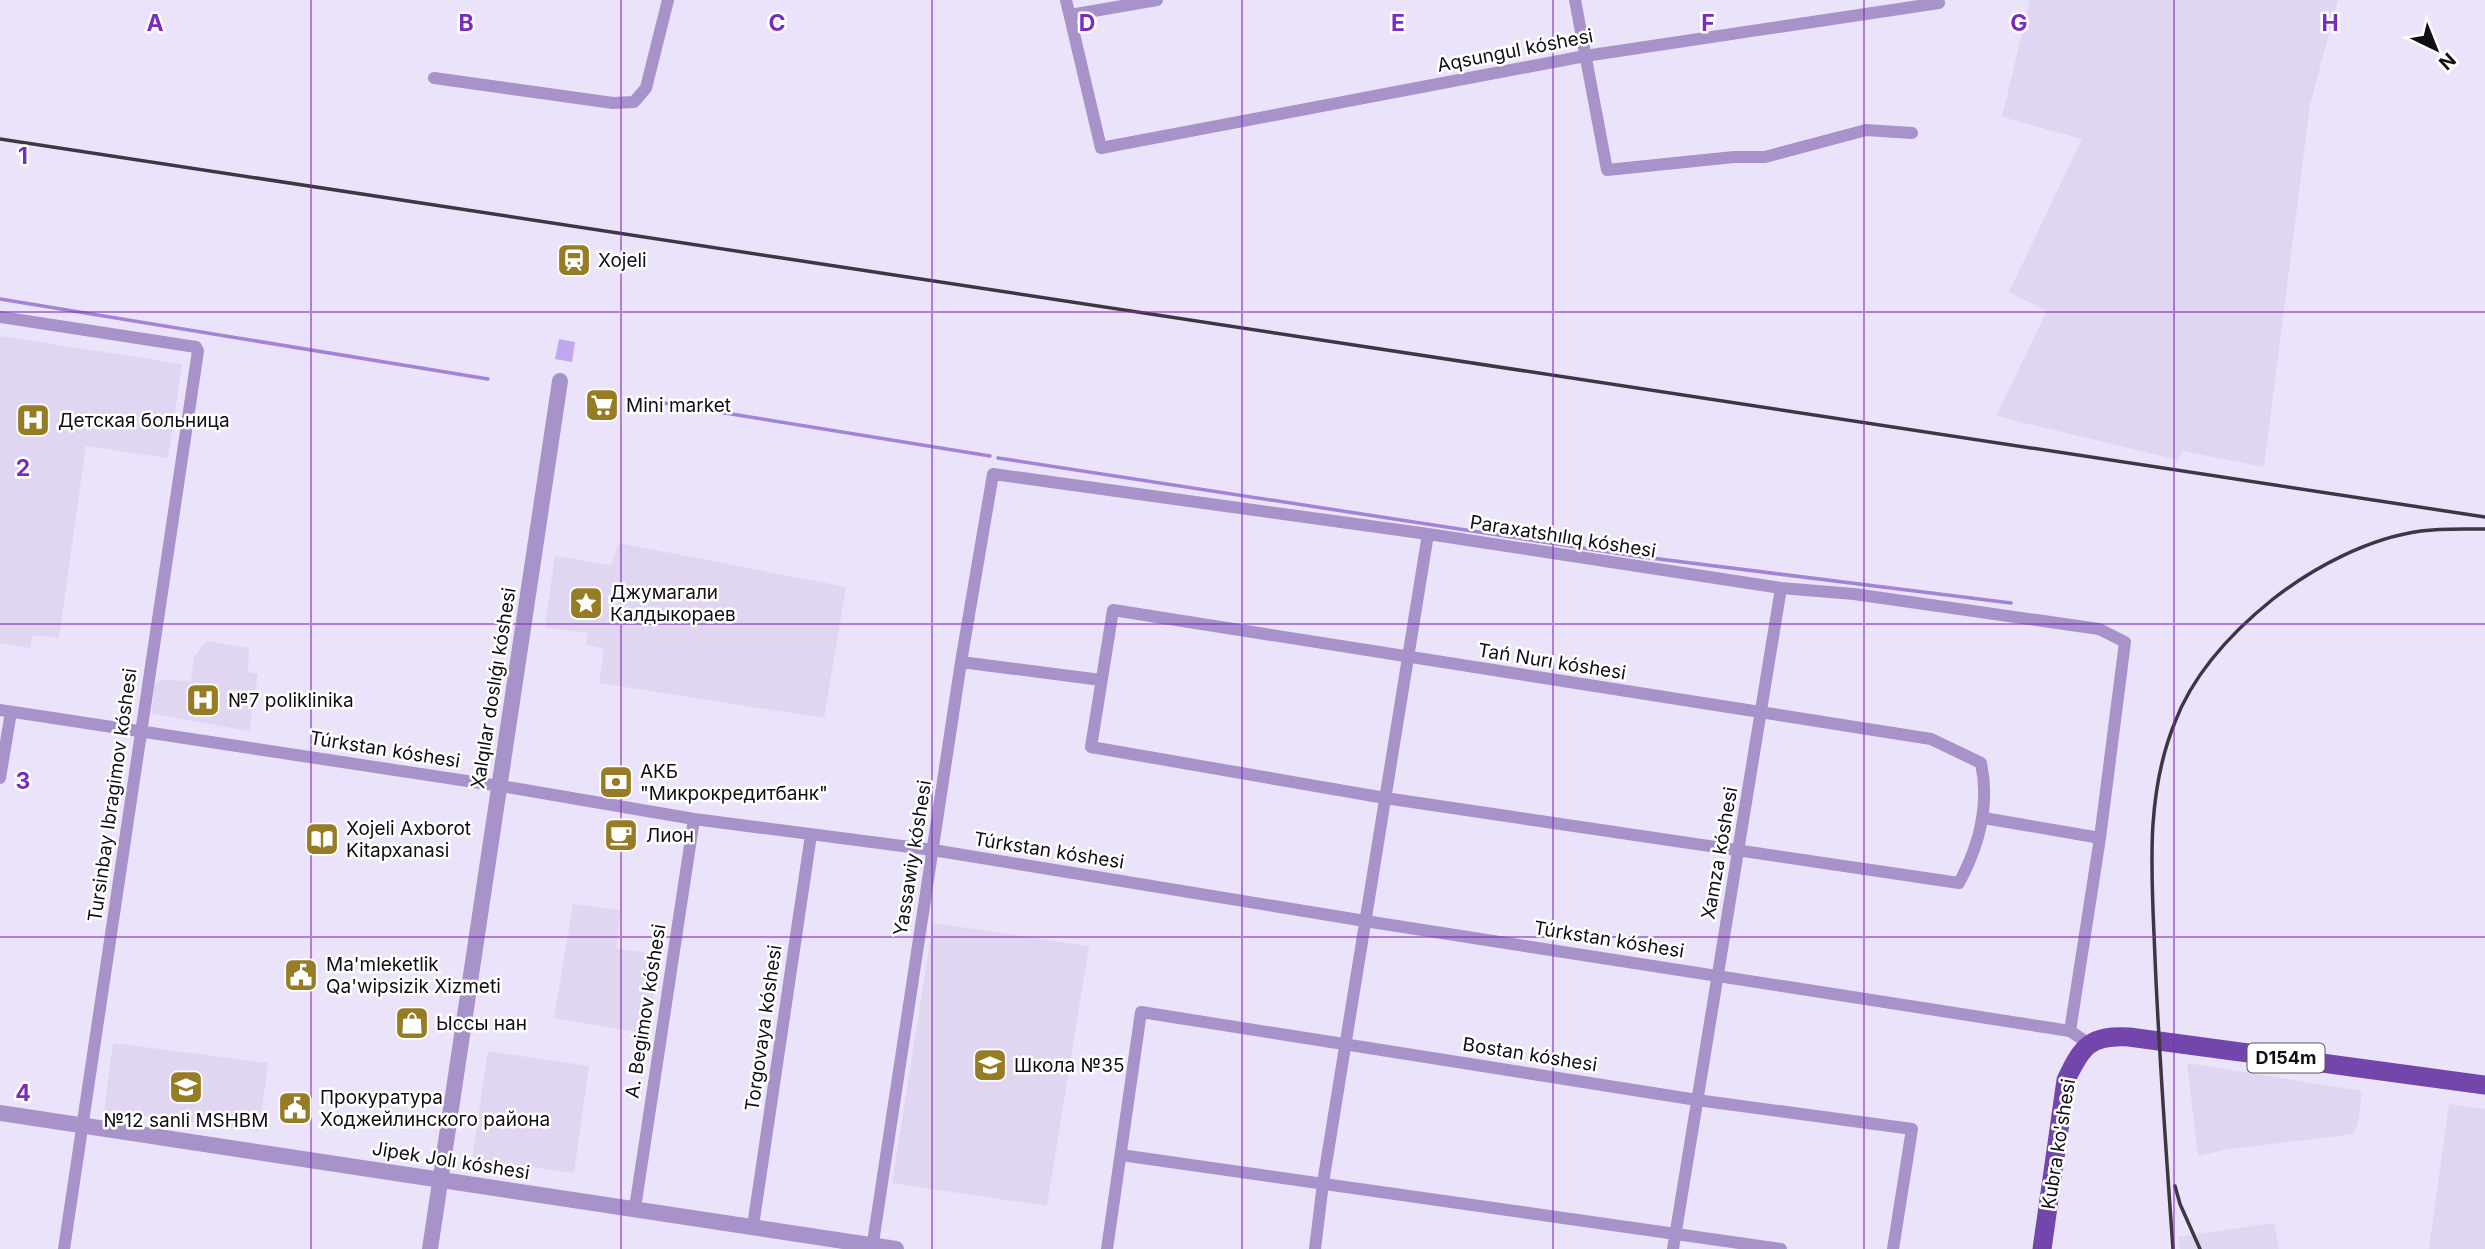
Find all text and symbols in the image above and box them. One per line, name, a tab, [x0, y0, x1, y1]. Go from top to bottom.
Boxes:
text: A	[146, 9, 164, 37]
text: B	[458, 9, 474, 37]
text: C	[768, 9, 786, 37]
text: D	[1079, 9, 1095, 37]
text: E	[1391, 9, 1405, 37]
text: F	[1701, 9, 1715, 37]
text: G	[2010, 9, 2028, 37]
text: H	[2321, 9, 2339, 37]
north arrow	[2401, 14, 2471, 84]
street label: Aqsungul kóshesi	[1435, 24, 1595, 77]
text: N	[2434, 48, 2460, 74]
text: 1	[18, 142, 28, 170]
station icon: Xojeli	[555, 241, 593, 279]
place label: Xojeli	[598, 249, 647, 272]
supermarket icon: Mini market	[583, 386, 621, 424]
place label: Mini market	[626, 394, 731, 417]
hospital icon: Детская больница	[14, 401, 52, 439]
place label: Детская больница	[58, 409, 230, 432]
text: 2	[16, 454, 30, 482]
street label: Paraxatshılıq kóshesi	[1468, 510, 1658, 563]
place label: Джумагали Калдыкораев	[610, 581, 736, 626]
place icon: Джумагали Калдыкораев	[567, 584, 605, 622]
street label: Xalqılar doslıǵı kóshesi	[466, 586, 521, 790]
street label: Tań Nurı kóshesi	[1476, 638, 1628, 685]
street label: Tursinbay Ibragimov kóshesi	[83, 667, 142, 924]
hospital icon: №7 poliklinika	[184, 681, 222, 719]
place label: №7 poliklinika	[228, 689, 354, 712]
street label: Túrkstan kóshesi	[308, 726, 462, 773]
place label: АКБ "Микрокредитбанк"	[640, 760, 828, 805]
bank icon: АКБ "Микрокредитбанк"	[597, 763, 635, 801]
text: 3	[16, 767, 30, 795]
street label: Yassawiy kóshesi	[889, 779, 936, 938]
street label: Xamza kóshesi	[1697, 785, 1742, 921]
cafe icon: Лион	[602, 816, 640, 854]
place label: Xojeli Axborot Kitapxanasi	[346, 817, 471, 862]
library icon: Xojeli Axborot Kitapxanasi	[303, 820, 341, 858]
place label: Лион	[646, 824, 694, 847]
street label: Túrkstan kóshesi	[972, 827, 1126, 874]
street label: Túrkstan kóshesi	[1532, 916, 1686, 963]
street label: A. Begimov kóshesi	[620, 922, 671, 1100]
street label: Torgovaya kóshesi	[740, 943, 787, 1113]
place label: Ma'mleketlik Qa'wipsizik Xizmeti	[326, 953, 501, 998]
public building icon: Ma'mleketlik Qa'wipsizik Xizmeti	[282, 956, 320, 994]
shop icon: Ыссы нан	[393, 1004, 431, 1042]
place label: Ыссы нан	[436, 1012, 527, 1035]
street label: Bostan kóshesi	[1461, 1033, 1599, 1076]
road number: D154m	[2248, 1044, 2324, 1072]
school or university icon: Школа №35	[971, 1046, 1009, 1084]
place label: Школа №35	[1014, 1054, 1124, 1077]
school or university icon: №12 sanli MSHBM	[167, 1068, 205, 1106]
street label: Kubra ko'shesi	[2037, 1077, 2080, 1211]
text: 4	[15, 1079, 31, 1107]
place label: Прокуратура Ходжейлинского района	[320, 1086, 550, 1131]
public building icon: Прокуратура Ходжейлинского района	[276, 1089, 314, 1127]
place label: №12 sanli MSHBM	[104, 1109, 268, 1132]
street label: Jipek Jolı kóshesi	[371, 1137, 531, 1184]

